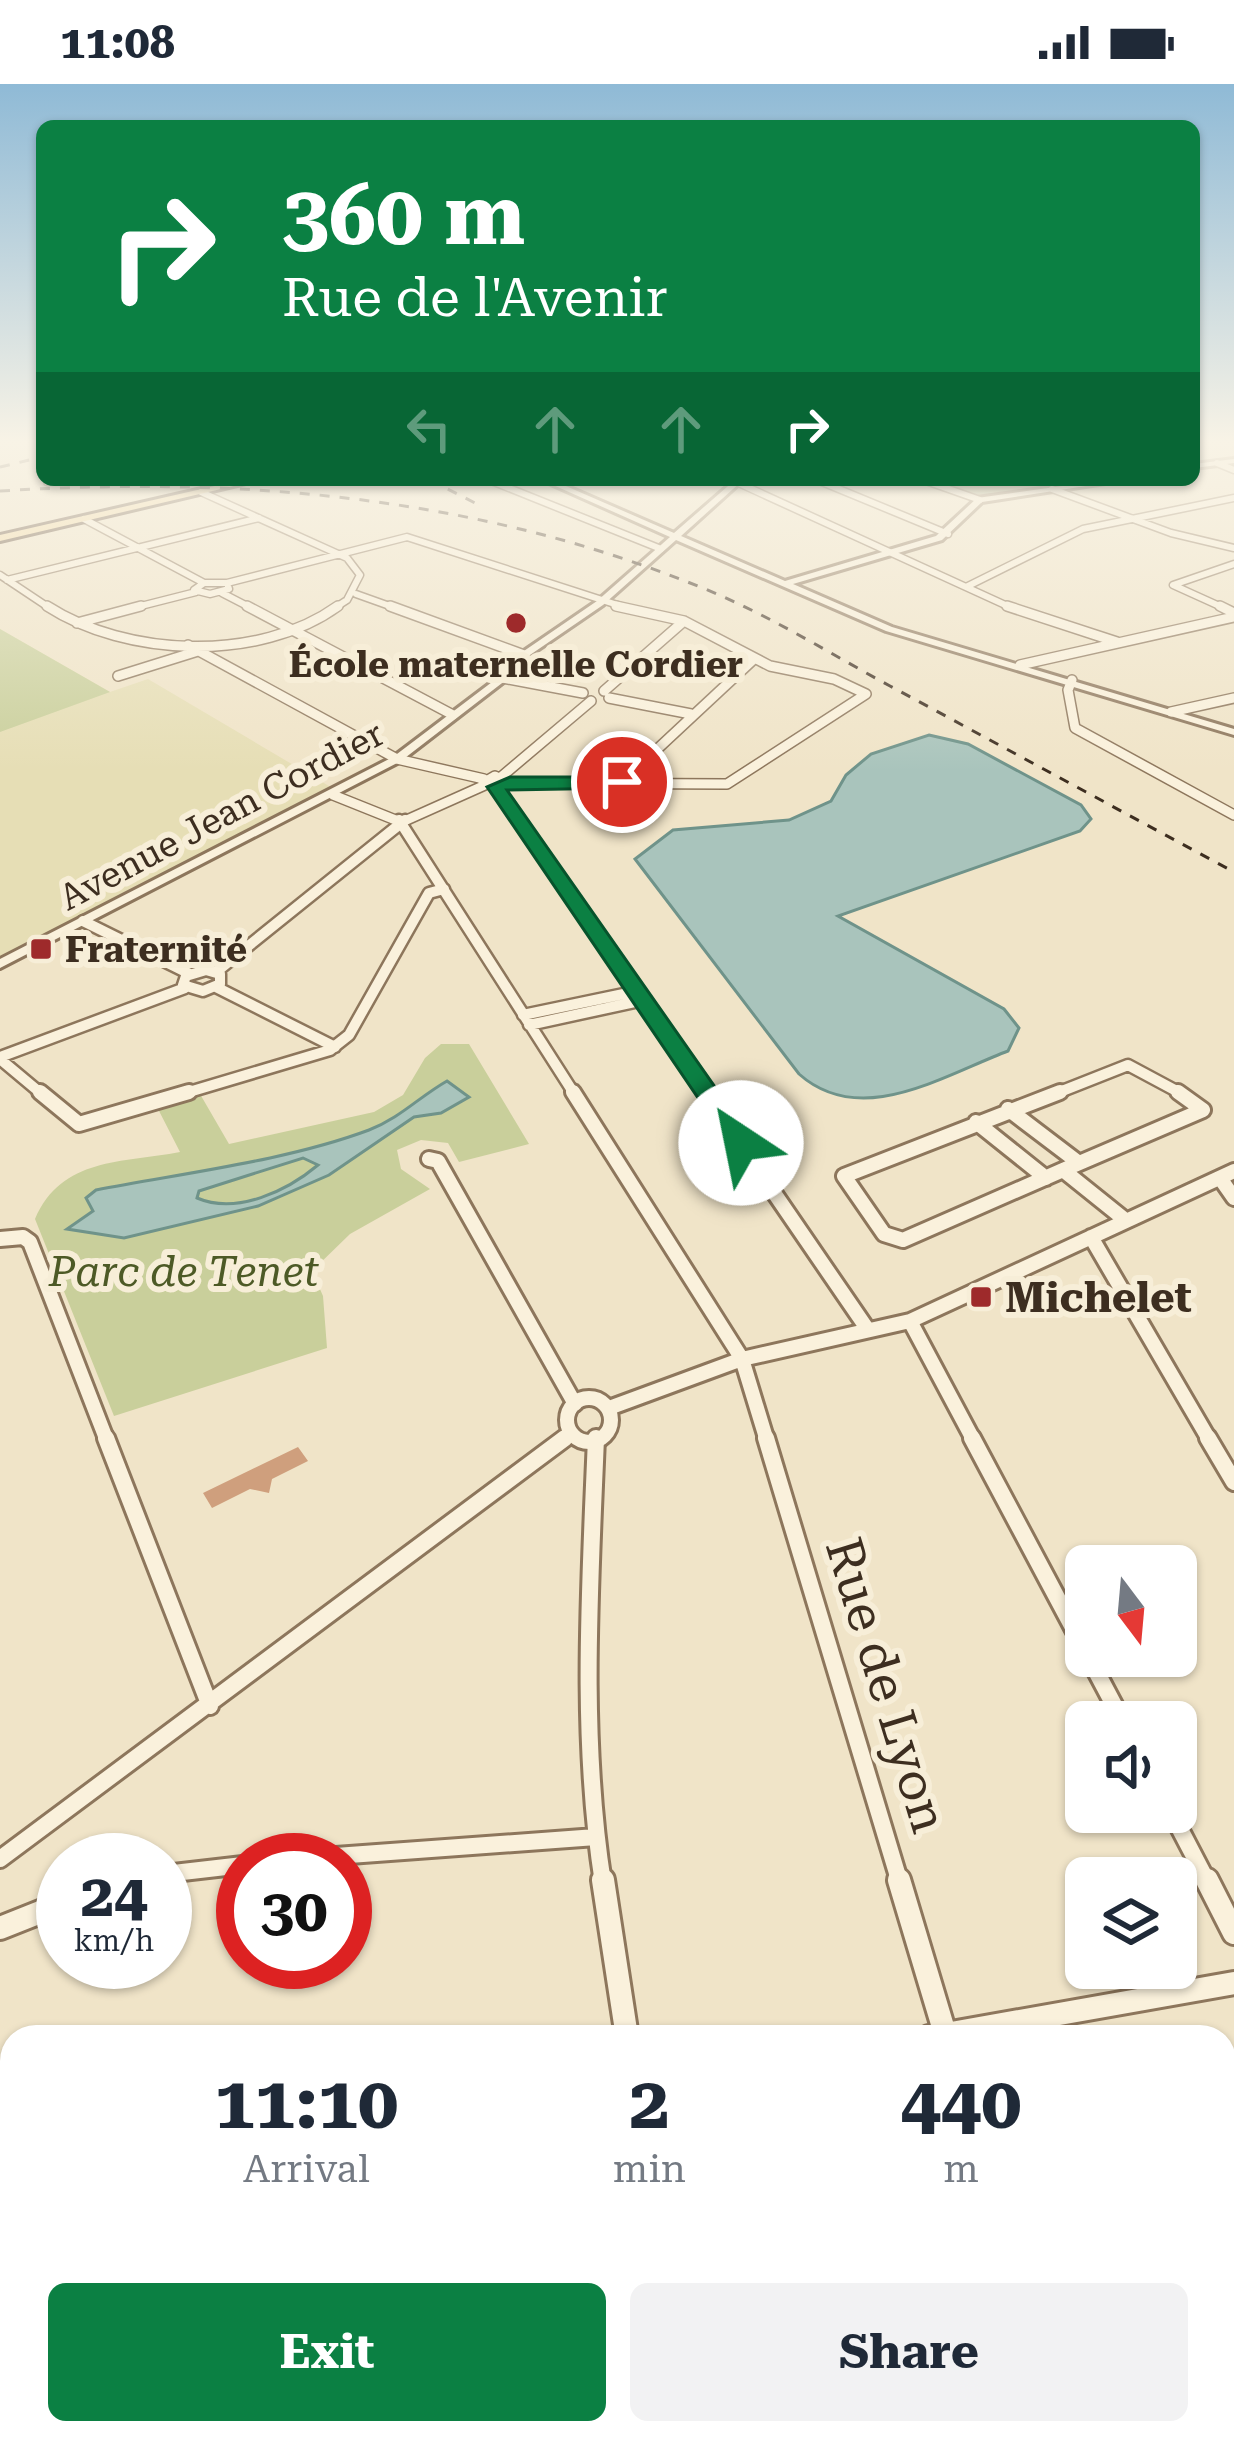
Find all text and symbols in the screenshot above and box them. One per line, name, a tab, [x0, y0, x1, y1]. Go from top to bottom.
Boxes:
text: 11:08	[60, 16, 175, 69]
text: 360 m	[282, 166, 525, 264]
icon: right	[84, 168, 240, 324]
text: Rue de l'Avenir	[282, 266, 668, 329]
icon: left	[396, 396, 462, 462]
icon: ahead	[522, 396, 588, 462]
icon: ahead	[648, 396, 714, 462]
icon: right	[774, 396, 840, 462]
marker: École maternelle Cordier	[503, 610, 529, 636]
place label: École maternelle Cordier	[289, 643, 743, 686]
street label: Avenue Jean Cordier	[52, 713, 391, 919]
pin	[571, 731, 673, 833]
icon: arrive	[589, 749, 655, 815]
place label: Fraternité	[65, 929, 247, 971]
marker: Fraternité	[28, 936, 54, 962]
position arrow	[678, 1080, 804, 1206]
park label: Parc de Tenet	[48, 1247, 320, 1296]
place label: Michelet	[1005, 1273, 1192, 1322]
marker: Michelet	[968, 1284, 994, 1310]
street label: Rue de Lyon	[813, 1531, 959, 1840]
north arrow	[1065, 1545, 1197, 1677]
map controls	[1065, 1545, 1197, 1989]
button: sound	[1065, 1701, 1197, 1833]
speed limit sign: 30	[216, 1833, 372, 1989]
button: layers	[1065, 1857, 1197, 1989]
text: 24	[80, 1860, 148, 1931]
text: km/h	[74, 1923, 154, 1958]
text: 11:10	[215, 2061, 398, 2146]
text: 2	[629, 2061, 670, 2146]
text: 440	[901, 2061, 1021, 2146]
text: Arrival	[243, 2146, 370, 2192]
text: min	[613, 2146, 686, 2192]
text: m	[943, 2146, 979, 2192]
button: Exit	[48, 2283, 606, 2421]
button: Share	[630, 2283, 1188, 2421]

